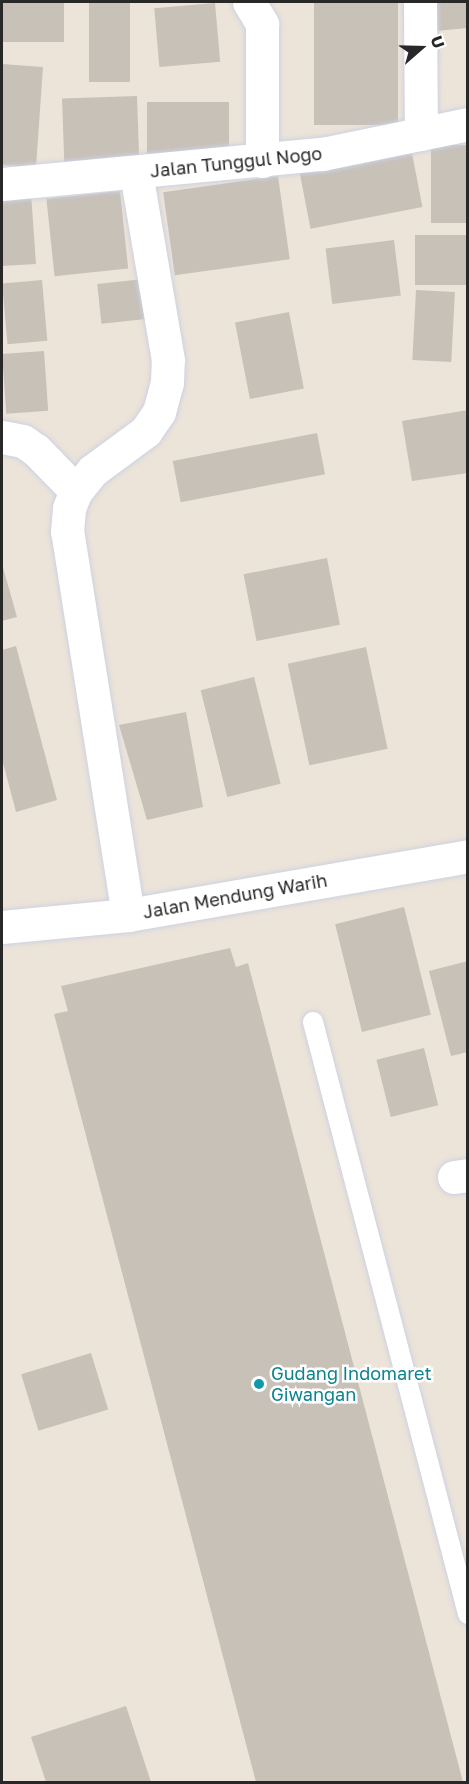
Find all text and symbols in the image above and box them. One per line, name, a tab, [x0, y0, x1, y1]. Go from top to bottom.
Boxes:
north arrow	[391, 18, 451, 78]
text: U	[427, 33, 449, 51]
street label: Jalan Tunggul Nogo	[149, 142, 323, 182]
street label: Jalan Mendung Warih	[141, 869, 329, 923]
place label: Gudang Indomaret Giwangan	[271, 1363, 432, 1406]
marker: Gudang Indomaret Giwangan	[252, 1377, 266, 1391]

